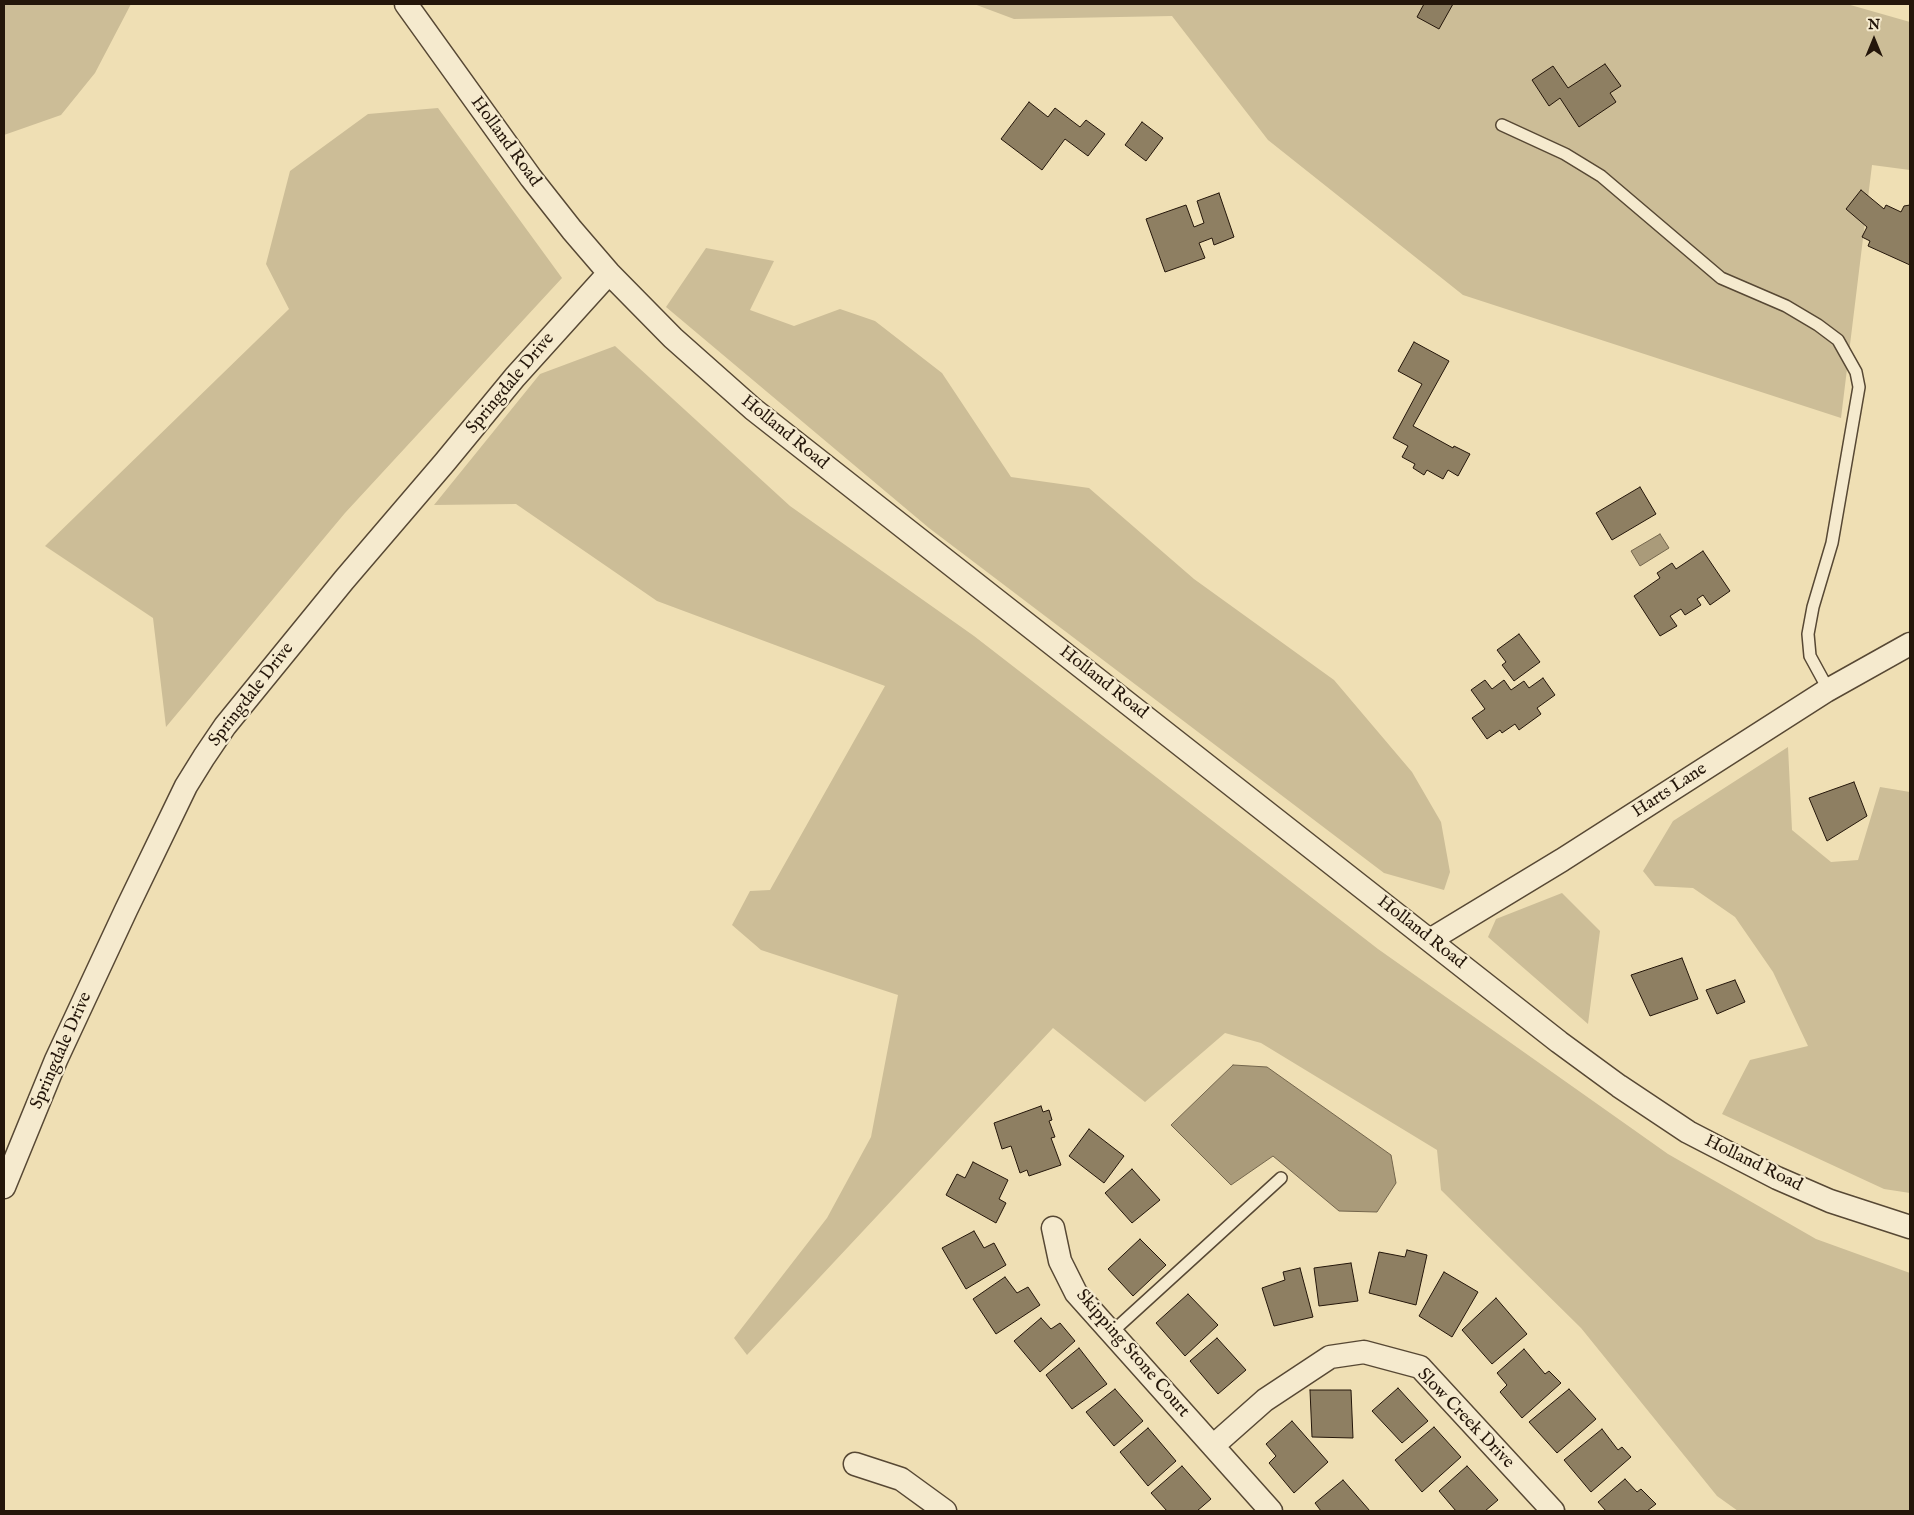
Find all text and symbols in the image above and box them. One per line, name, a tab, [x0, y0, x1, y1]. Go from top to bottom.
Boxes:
north arrow	[1849, 15, 1899, 65]
text: N	[1868, 16, 1880, 34]
street label: Holland Road	[465, 93, 545, 191]
street label: Springdale Drive	[462, 329, 560, 439]
street label: Holland Road	[736, 391, 832, 475]
street label: Springdale Drive	[205, 639, 299, 751]
street label: Holland Road	[1054, 642, 1152, 724]
street label: Harts Lane	[1629, 759, 1711, 823]
street label: Holland Road	[1372, 892, 1470, 974]
street label: Springdale Drive	[27, 989, 97, 1113]
street label: Holland Road	[1701, 1131, 1805, 1197]
street label: Skipping Stone Court	[1071, 1286, 1193, 1422]
street label: Slow Creek Drive	[1412, 1364, 1518, 1474]

